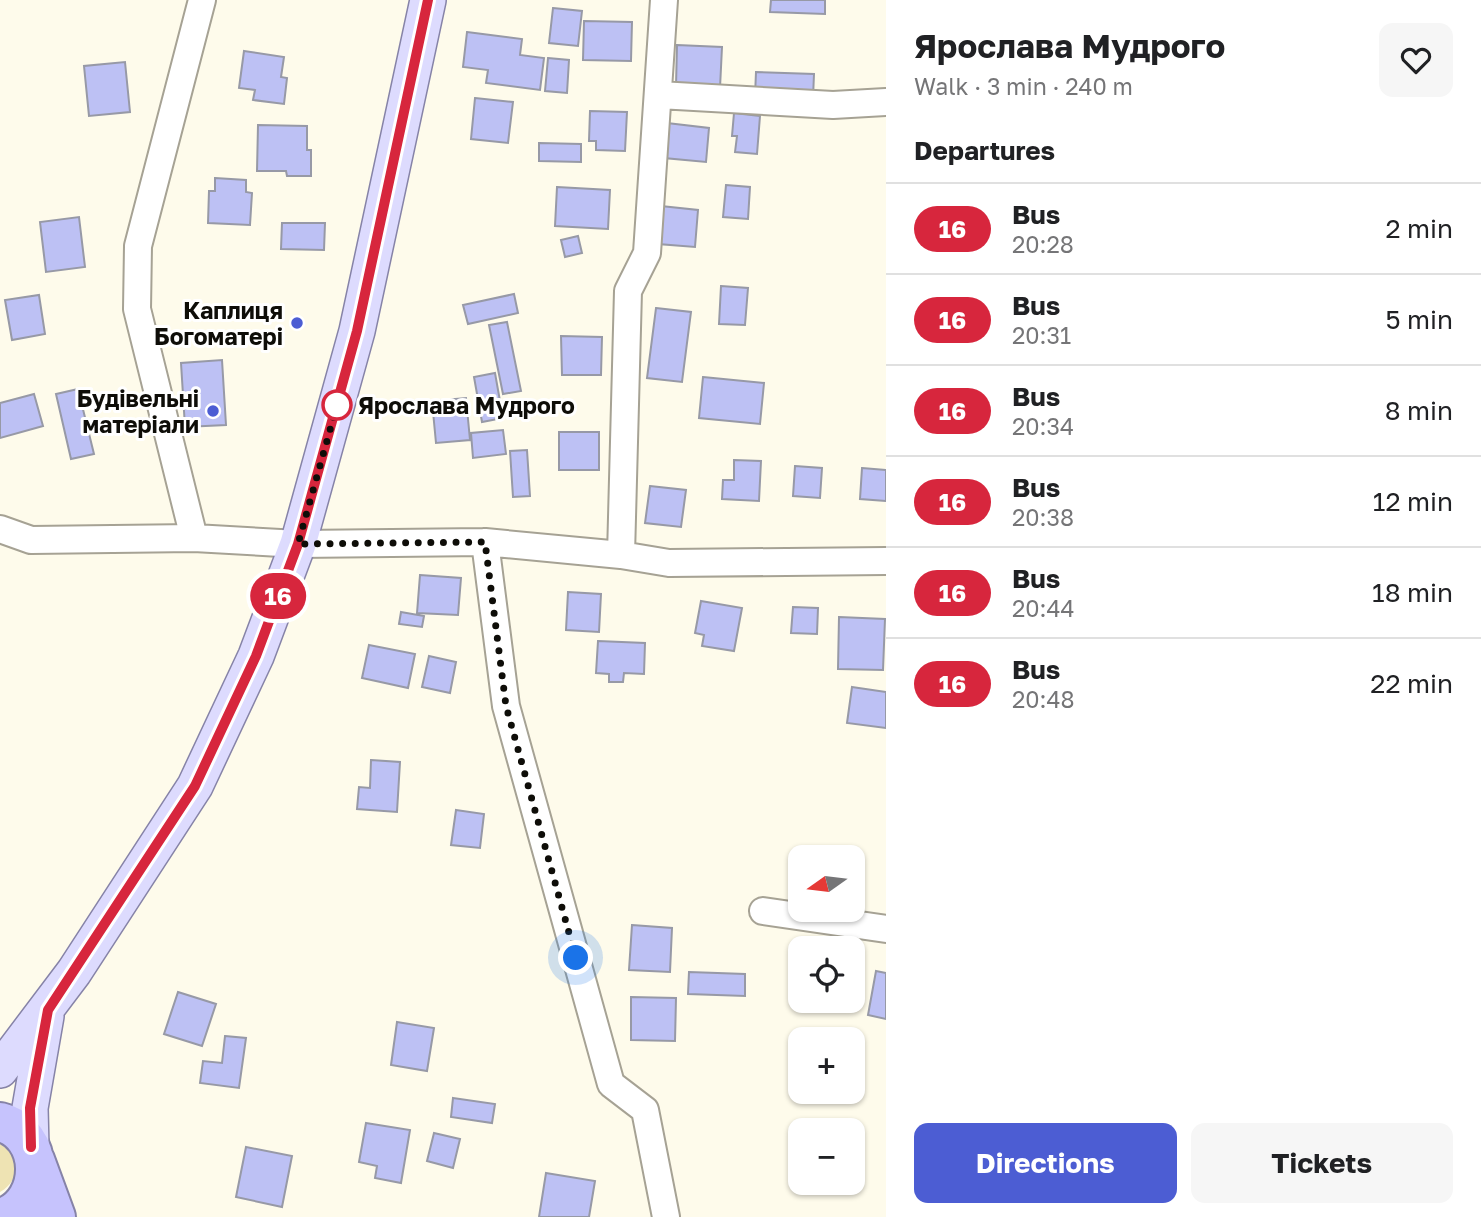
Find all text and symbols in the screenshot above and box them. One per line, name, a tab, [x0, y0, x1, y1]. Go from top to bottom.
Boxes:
button: heart	[1379, 23, 1453, 97]
text: Ярослава Мудрого	[914, 26, 1225, 65]
text: Walk · 3 min · 240 m	[914, 72, 1133, 100]
text: Departures	[914, 135, 1055, 166]
text: Bus	[1012, 199, 1060, 230]
text: 2 min	[1385, 213, 1453, 244]
text: 16	[939, 214, 966, 243]
text: 20:28	[1012, 230, 1074, 258]
text: Bus	[1012, 290, 1060, 321]
place label: Каплиця Богоматері	[154, 296, 283, 350]
text: 5 min	[1385, 304, 1453, 335]
text: 16	[939, 305, 966, 334]
marker: Каплиця Богоматері	[289, 315, 305, 331]
text: 20:31	[1012, 321, 1071, 349]
text: Bus	[1012, 381, 1060, 412]
place label: Будівельні матеріали	[77, 384, 199, 438]
marker: Ярослава Мудрого	[322, 390, 352, 420]
place label: Ярослава Мудрого	[358, 391, 575, 419]
text: 8 min	[1385, 395, 1453, 426]
text: 16	[939, 396, 966, 425]
marker: Будівельні матеріали	[205, 403, 221, 419]
text: 20:34	[1012, 412, 1074, 440]
text: Bus	[1012, 472, 1060, 503]
text: 12 min	[1373, 486, 1453, 517]
text: 16	[939, 487, 966, 516]
text: 20:38	[1012, 503, 1074, 531]
text: Bus	[1012, 563, 1060, 594]
line badge: 16	[246, 573, 310, 619]
text: 18 min	[1372, 577, 1453, 608]
text: 16	[939, 578, 966, 607]
text: 16	[264, 581, 292, 610]
text: 20:44	[1012, 594, 1075, 622]
text: Bus	[1012, 654, 1060, 685]
text: 22 min	[1370, 668, 1453, 699]
text: 16	[939, 669, 966, 698]
text: 20:48	[1012, 685, 1075, 713]
north arrow	[788, 845, 864, 922]
map controls	[788, 845, 865, 1195]
button: locate	[788, 936, 865, 1013]
your location	[558, 940, 593, 975]
button: +	[788, 1027, 865, 1104]
button: −	[788, 1118, 865, 1195]
button: Directions	[914, 1123, 1177, 1203]
button: Tickets	[1191, 1123, 1453, 1203]

